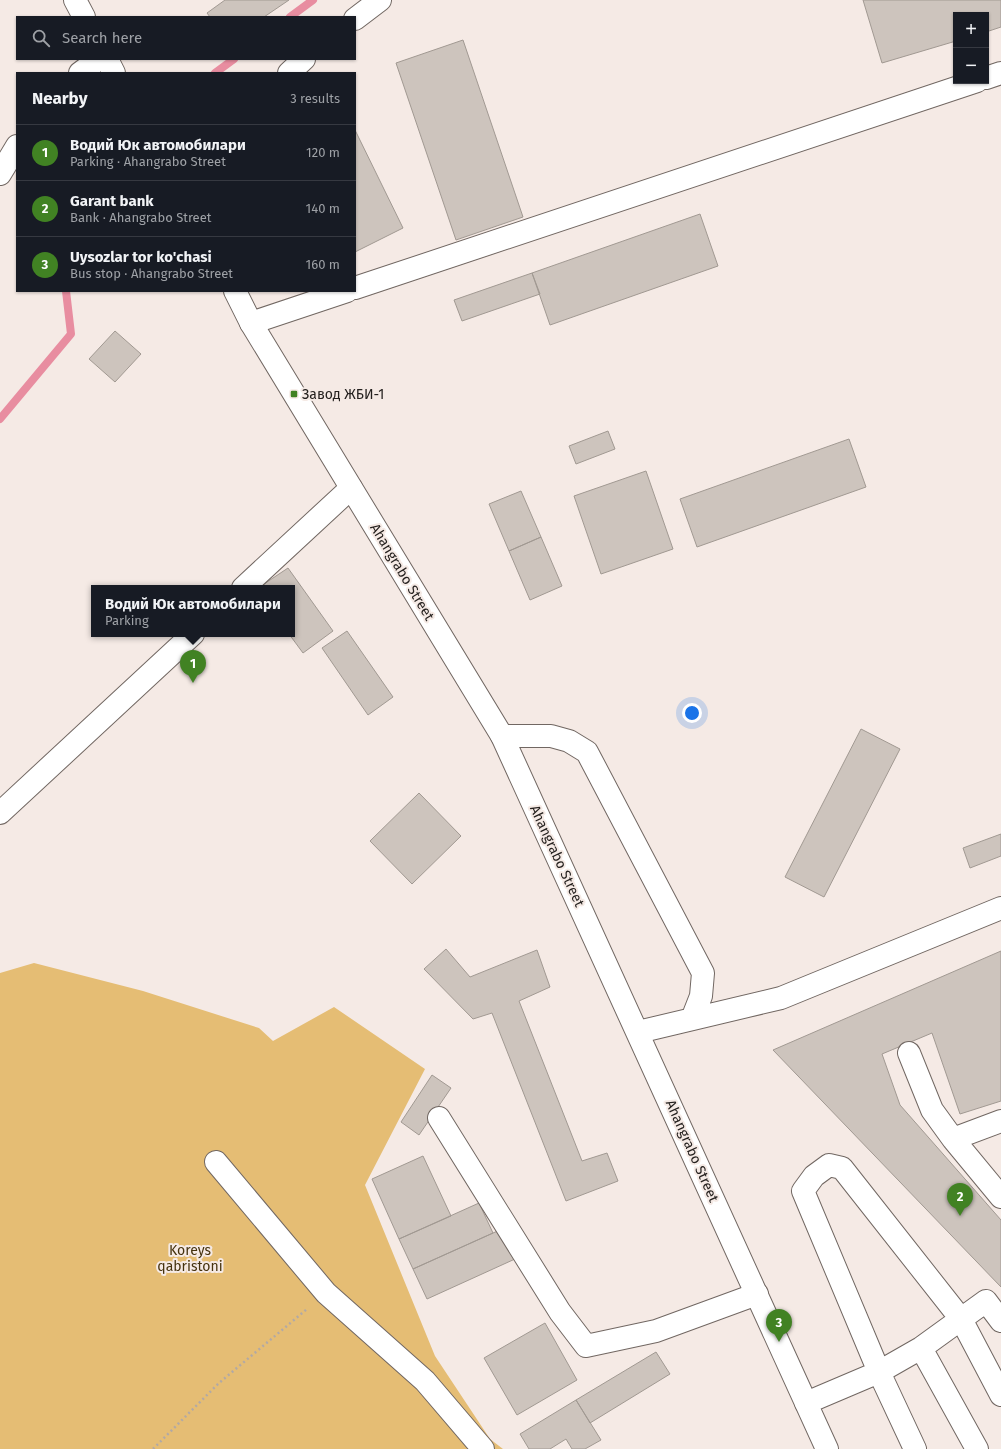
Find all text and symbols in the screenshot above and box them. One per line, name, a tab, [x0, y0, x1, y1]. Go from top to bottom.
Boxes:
map controls	[953, 12, 989, 84]
button: +	[953, 12, 989, 48]
search box	[16, 16, 356, 60]
icon: search	[30, 27, 52, 49]
text: Search here	[62, 29, 142, 47]
button: −	[953, 48, 989, 84]
text: Nearby	[32, 88, 87, 109]
text: 3 results	[290, 91, 340, 106]
text: Водий Юк автомобилари	[70, 136, 246, 154]
text: 1	[42, 145, 48, 160]
text: 120 m	[306, 145, 340, 160]
text: Parking · Ahangrabo Street	[70, 154, 226, 169]
text: Garant bank	[70, 192, 154, 210]
text: 2	[42, 201, 48, 216]
text: 140 m	[306, 201, 340, 216]
text: Bank · Ahangrabo Street	[70, 210, 211, 225]
text: Uysozlar tor ko'chasi	[70, 248, 212, 266]
text: 3	[42, 257, 48, 272]
text: 160 m	[306, 257, 340, 272]
text: Bus stop · Ahangrabo Street	[70, 266, 233, 281]
place label: Завод ЖБИ-1	[302, 386, 384, 403]
marker: Завод ЖБИ-1	[289, 389, 299, 399]
street label: Ahangrabo Street	[366, 520, 438, 624]
popup	[91, 585, 295, 637]
text: Водий Юк автомобилари	[105, 595, 281, 613]
text: Parking	[105, 613, 149, 628]
pin: 1	[180, 650, 206, 683]
your location	[682, 703, 702, 723]
street label: Ahangrabo Street	[526, 803, 588, 910]
street label: Ahangrabo Street	[662, 1097, 723, 1206]
pin: 2	[947, 1183, 973, 1216]
park label: Koreys qabristoni	[157, 1242, 223, 1275]
pin: 3	[766, 1309, 792, 1342]

